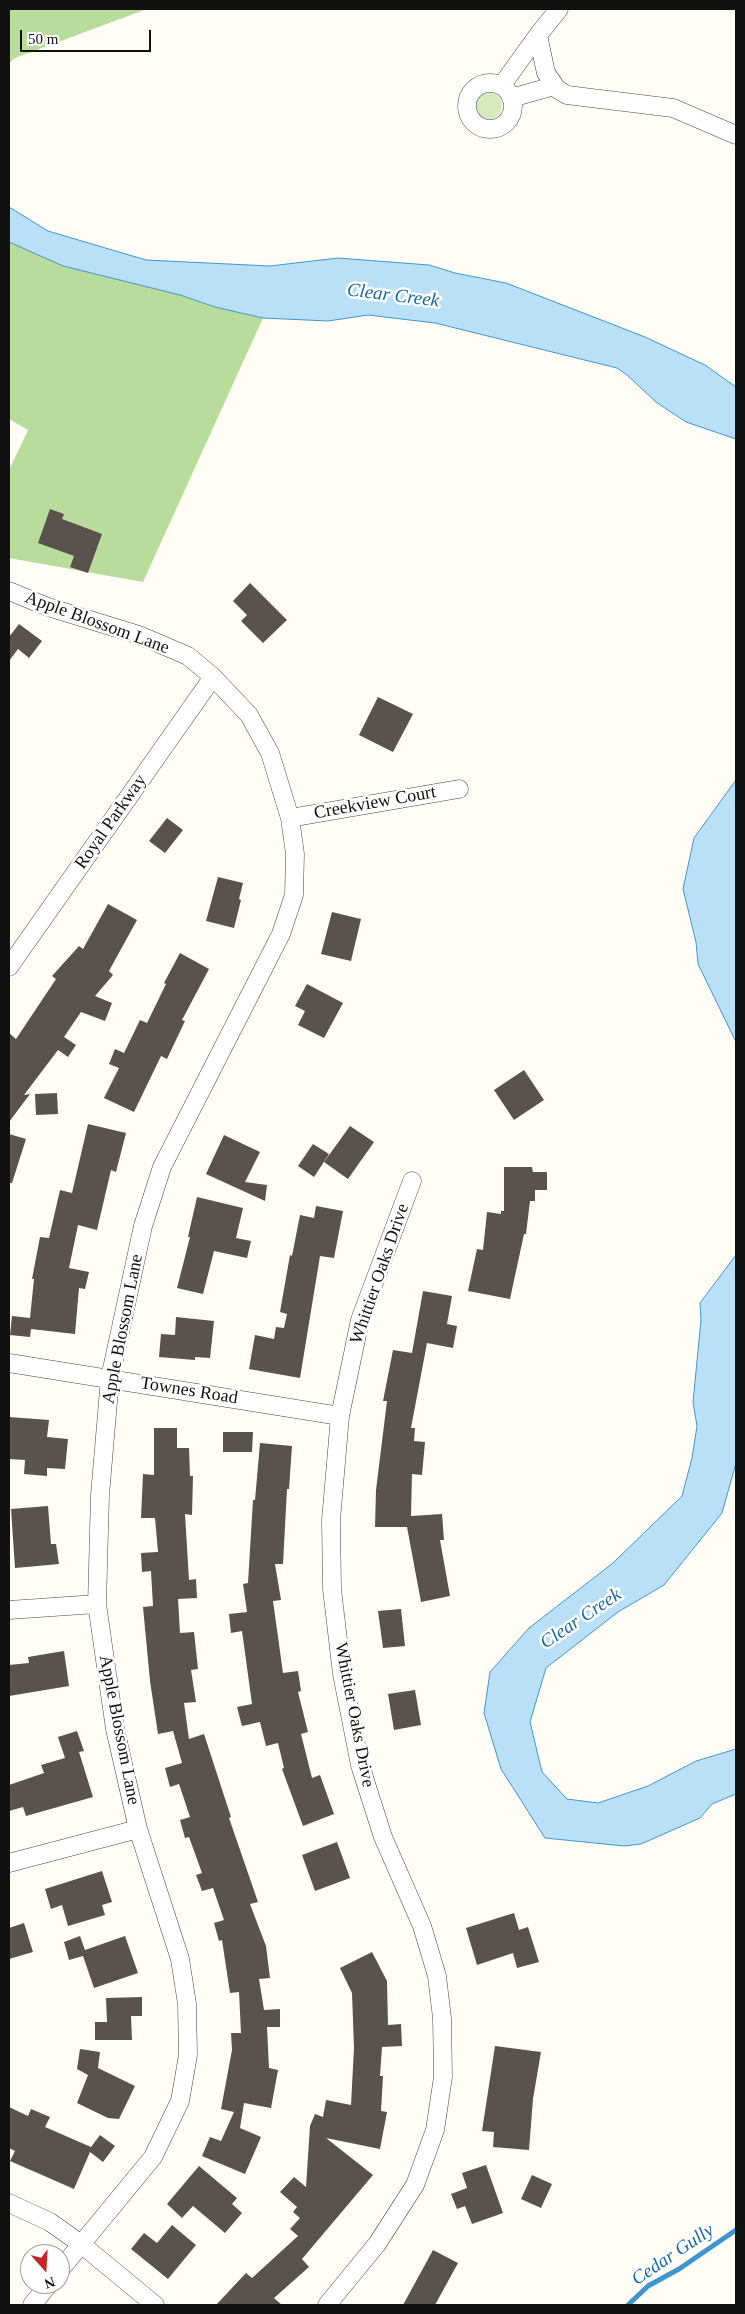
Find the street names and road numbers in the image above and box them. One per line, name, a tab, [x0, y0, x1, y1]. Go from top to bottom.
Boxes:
street label: Apple Blossom Lane	[22, 587, 172, 659]
street label: Royal Parkway	[70, 771, 152, 873]
street label: Creekview Court	[312, 782, 438, 824]
street label: Whittier Oaks Drive	[346, 1201, 414, 1347]
street label: Apple Blossom Lane	[98, 1252, 148, 1406]
street label: Townes Road	[139, 1373, 239, 1409]
street label: Whittier Oaks Drive	[329, 1641, 379, 1789]
street label: Apple Blossom Lane	[94, 1653, 144, 1807]

